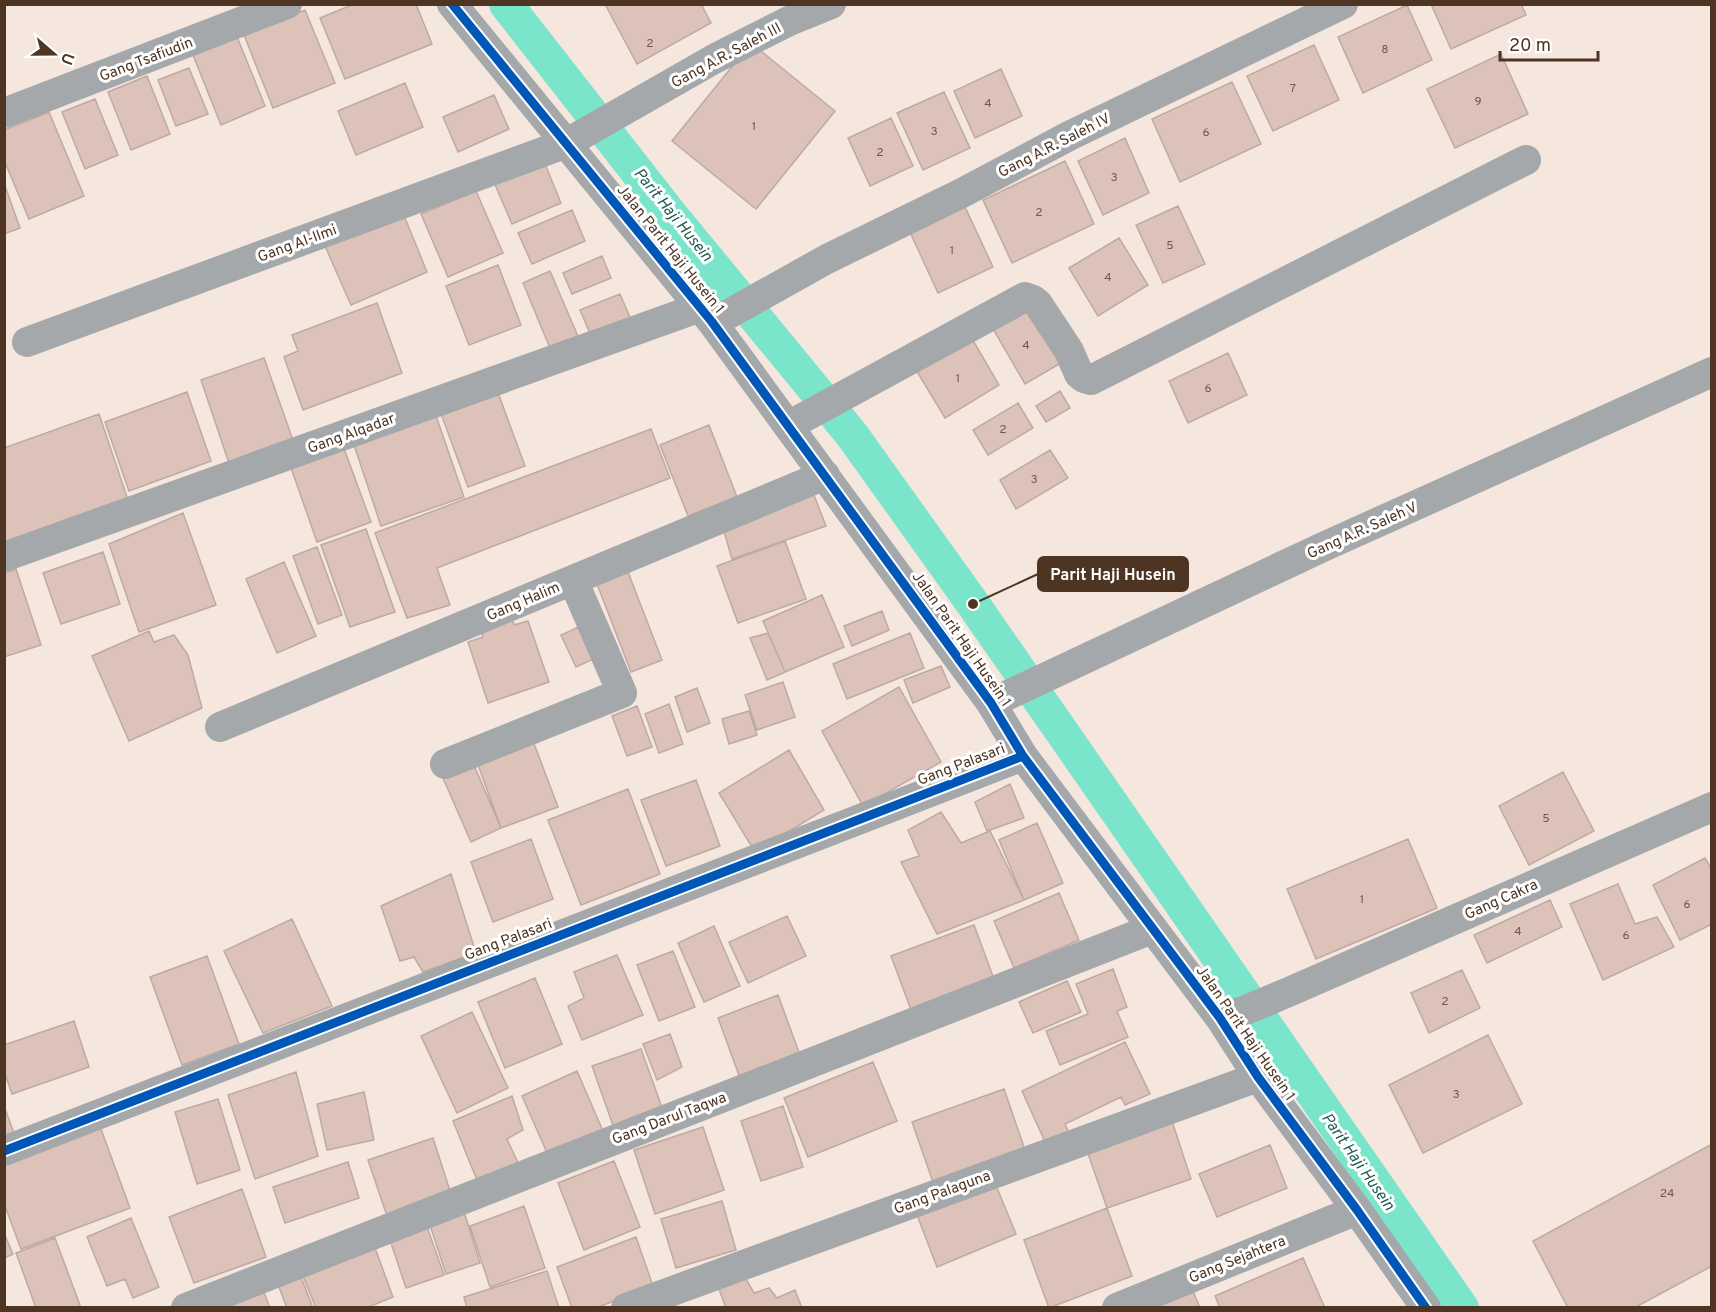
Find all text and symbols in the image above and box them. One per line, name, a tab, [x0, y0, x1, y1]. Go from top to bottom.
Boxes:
street label: Gang A.R. Saleh III	[668, 19, 785, 93]
north arrow	[24, 24, 84, 84]
scale bar	[1500, 24, 1598, 62]
street label: Gang Tsafiudin	[97, 34, 196, 87]
text: 20 m	[1509, 35, 1551, 58]
house number: 2	[646, 36, 654, 52]
house number: 8	[1381, 42, 1389, 58]
text: U	[55, 50, 78, 67]
house number: 7	[1290, 81, 1296, 97]
house number: 9	[1474, 94, 1482, 110]
house number: 4	[984, 96, 992, 112]
street label: Gang A.R. Saleh IV	[995, 110, 1114, 183]
house number: 1	[752, 119, 756, 135]
house number: 3	[930, 124, 938, 140]
house number: 6	[1202, 125, 1210, 141]
house number: 2	[876, 145, 884, 161]
water label: Parit Haji Husein	[629, 164, 717, 266]
house number: 3	[1110, 170, 1118, 186]
street label: Jalan Parit Haji Husein 1	[612, 181, 728, 318]
house number: 2	[1035, 205, 1043, 221]
street label: Gang Al-llmi	[255, 221, 340, 268]
house number: 5	[1166, 238, 1174, 254]
house number: 1	[950, 243, 954, 259]
house number: 4	[1104, 270, 1112, 286]
house number: 4	[1022, 338, 1030, 354]
house number: 1	[956, 371, 960, 387]
house number: 6	[1204, 381, 1212, 397]
street label: Gang Alqadar	[305, 410, 398, 459]
house number: 2	[999, 422, 1007, 438]
house number: 3	[1030, 472, 1038, 488]
street label: Gang A.R. Saleh V	[1305, 498, 1421, 564]
callout: Parit Haji Husein	[1038, 557, 1188, 591]
text: Parit Haji Husein	[1050, 566, 1176, 586]
street label: Jalan Parit Haji Husein 1	[907, 569, 1015, 711]
street label: Gang Halim	[484, 579, 563, 626]
street label: Gang Palasari	[915, 740, 1008, 791]
house number: 5	[1542, 811, 1550, 827]
street label: Gang Cakra	[1462, 876, 1541, 925]
house number: 1	[1360, 892, 1364, 908]
house number: 6	[1683, 897, 1691, 913]
street label: Gang Palasari	[462, 915, 555, 966]
house number: 4	[1514, 924, 1522, 940]
house number: 6	[1622, 928, 1630, 944]
street label: Jalan Parit Haji Husein 1	[1191, 963, 1299, 1105]
house number: 2	[1441, 994, 1449, 1010]
house number: 3	[1452, 1087, 1460, 1103]
street label: Gang Darul Taqwa	[610, 1089, 729, 1150]
water label: Parit Haji Husein	[1316, 1109, 1399, 1215]
street label: Gang Palaguna	[892, 1167, 993, 1220]
house number: 24	[1660, 1186, 1674, 1202]
street label: Gang Sejahtera	[1186, 1232, 1289, 1288]

